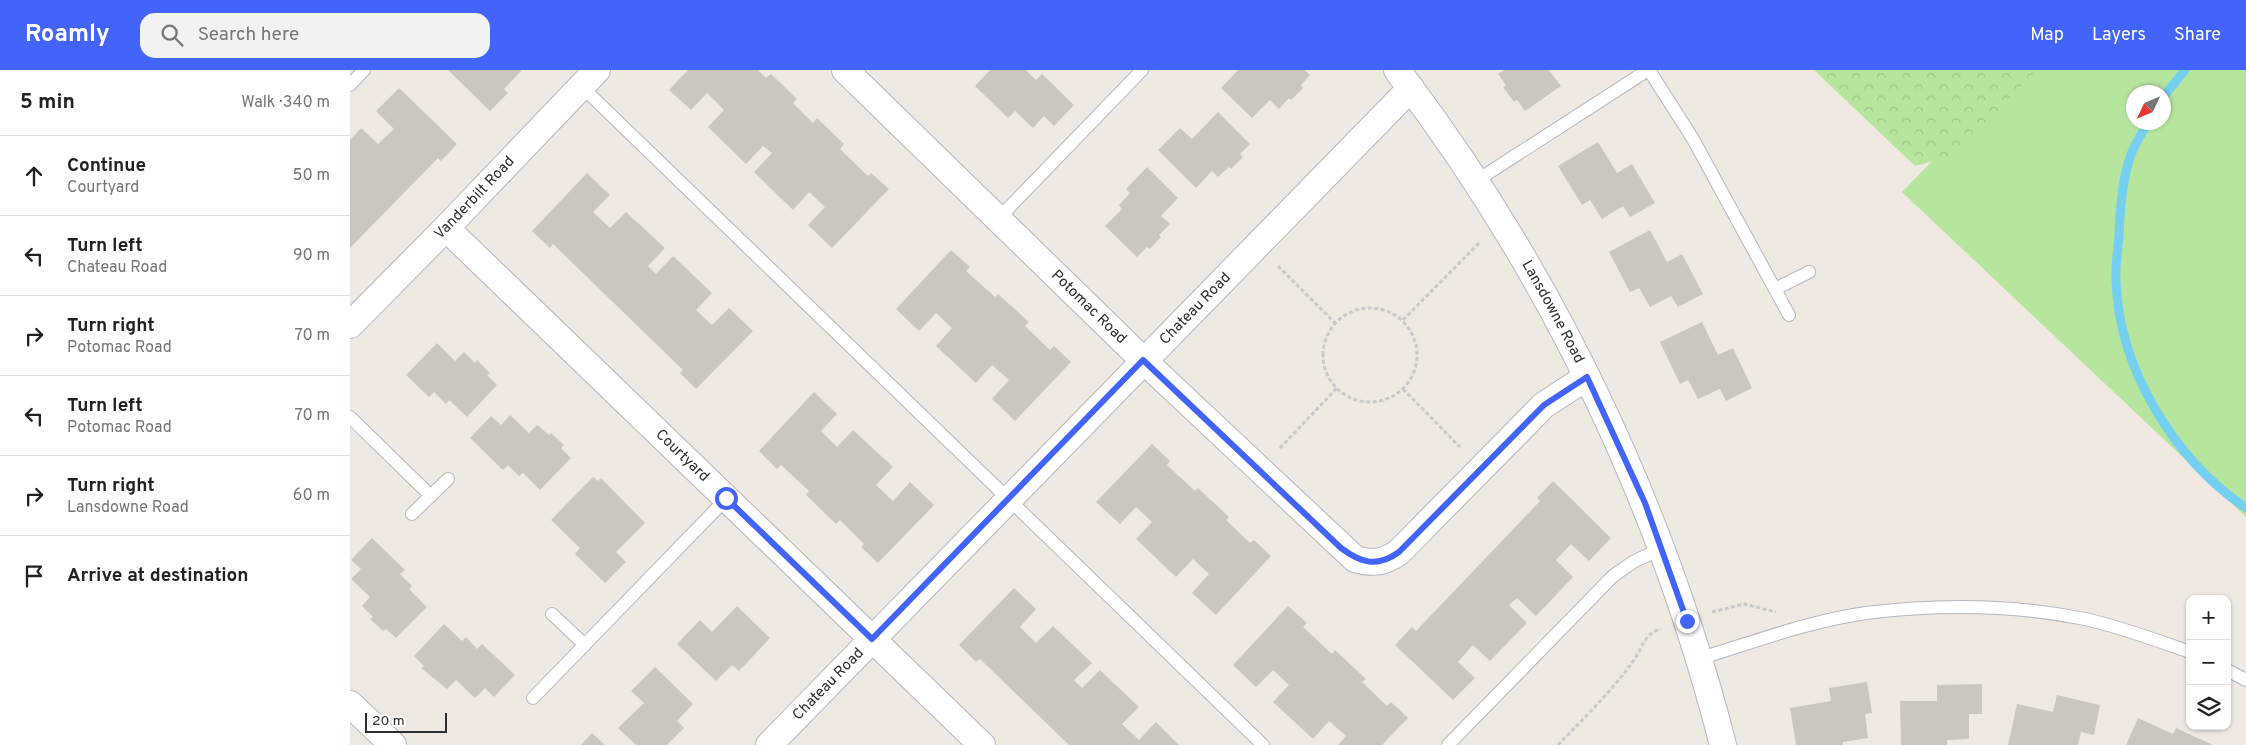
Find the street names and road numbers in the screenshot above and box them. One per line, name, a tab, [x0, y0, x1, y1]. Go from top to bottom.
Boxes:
street label: Vanderbilt Road	[430, 152, 519, 244]
street label: Lansdowne Road	[1517, 257, 1588, 366]
street label: Potomac Road	[1047, 266, 1131, 348]
street label: Chateau Road	[1156, 268, 1235, 349]
street label: Courtyard	[651, 425, 713, 486]
street label: Chateau Road	[789, 644, 868, 724]

